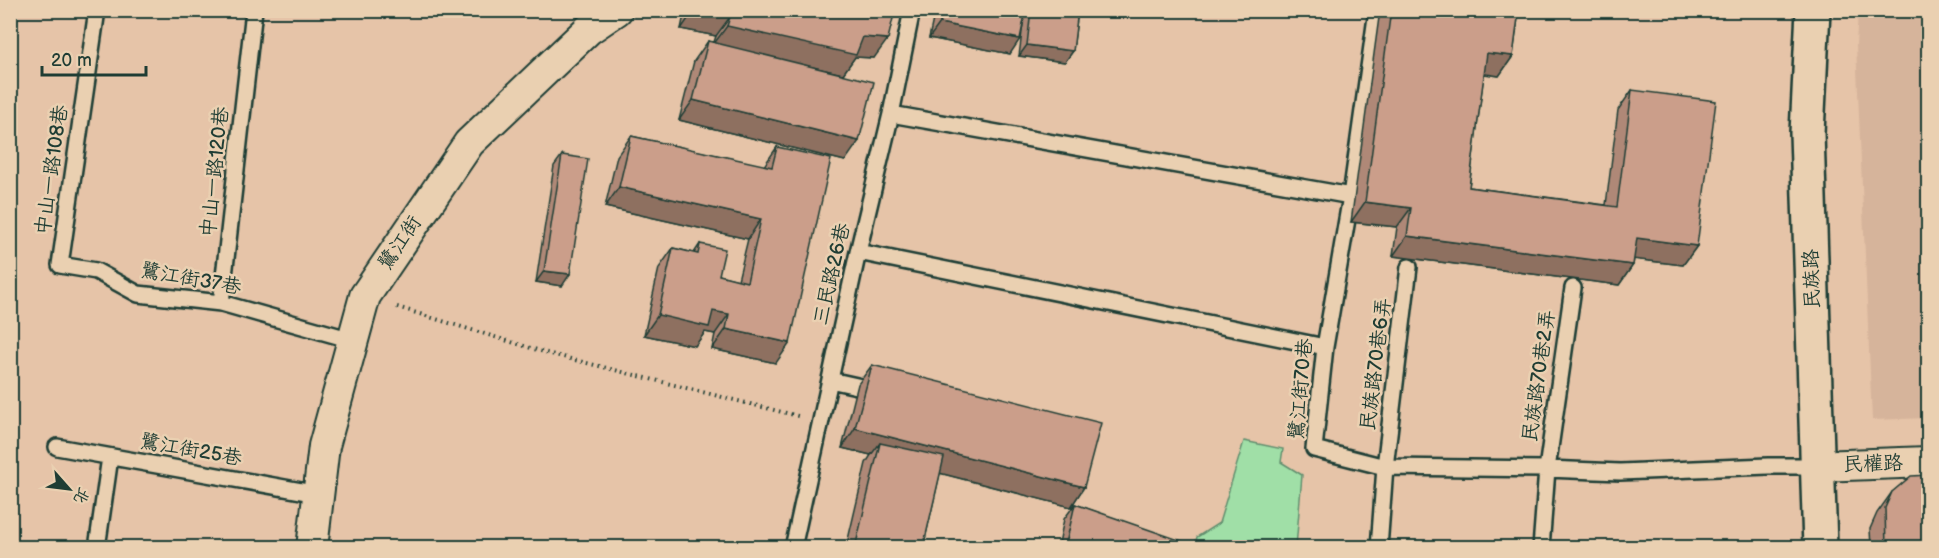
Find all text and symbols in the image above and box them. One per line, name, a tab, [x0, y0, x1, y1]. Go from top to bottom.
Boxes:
scale bar	[42, 39, 146, 77]
text: 20 m	[51, 50, 92, 71]
street label: 中山一路108巷	[31, 102, 73, 237]
street label: 中山一路120巷	[196, 104, 234, 239]
street label: 鷺江街	[373, 211, 427, 275]
street label: 三民路26巷	[809, 220, 856, 327]
street label: 民族路	[1799, 248, 1825, 309]
street label: 鷺江街37巷	[139, 258, 244, 300]
street label: 民族路70巷6弄	[1356, 296, 1396, 432]
street label: 民族路70巷2弄	[1518, 308, 1560, 444]
street label: 鷺江街70巷	[1285, 336, 1317, 441]
street label: 鷺江街25巷	[138, 429, 245, 471]
street label: 民權路	[1843, 451, 1904, 477]
north arrow	[39, 459, 99, 519]
text: 北	[69, 484, 93, 507]

